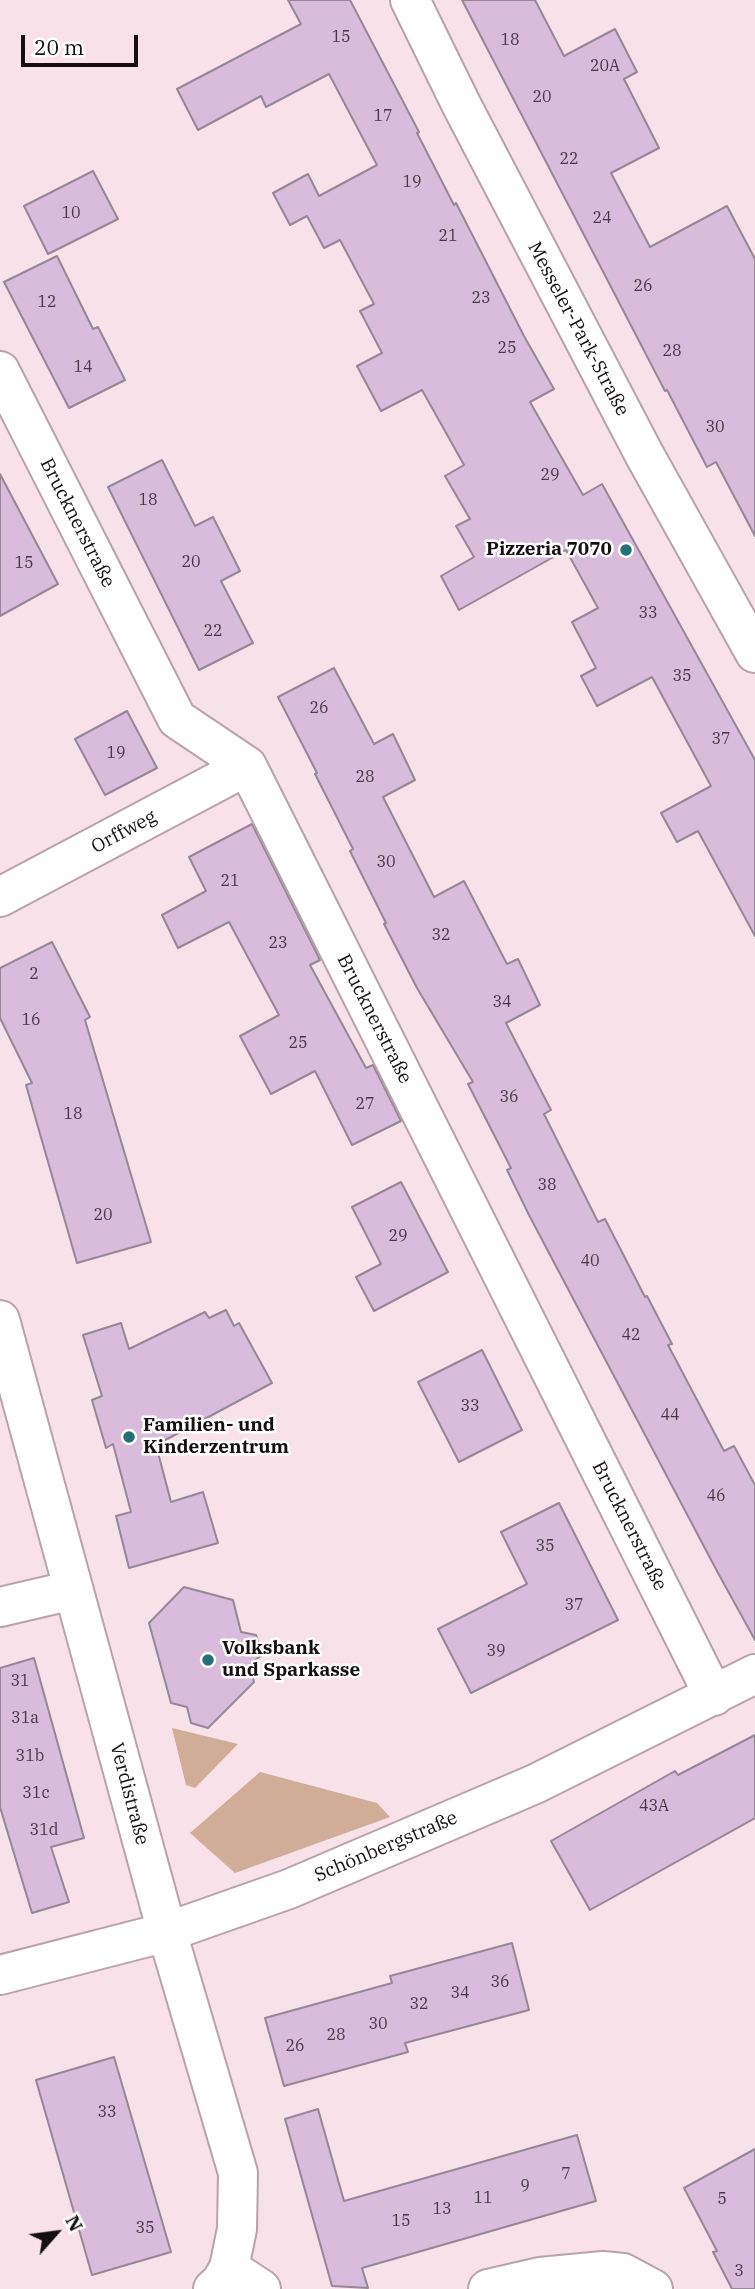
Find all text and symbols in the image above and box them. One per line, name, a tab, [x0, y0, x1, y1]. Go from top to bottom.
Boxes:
scale bar	[24, 21, 142, 65]
house number: 15	[331, 27, 351, 47]
house number: 18	[500, 30, 520, 50]
text: 20 m	[34, 33, 84, 61]
house number: 20A	[590, 56, 620, 76]
house number: 20	[532, 87, 552, 107]
house number: 17	[373, 106, 393, 126]
house number: 22	[559, 149, 579, 169]
house number: 19	[402, 172, 422, 192]
house number: 10	[61, 203, 81, 223]
house number: 24	[592, 208, 612, 228]
house number: 21	[438, 226, 458, 246]
street label: Messeler-Park-Straße	[522, 238, 634, 420]
house number: 26	[633, 276, 653, 296]
house number: 23	[471, 288, 491, 308]
house number: 12	[37, 292, 57, 312]
house number: 25	[497, 338, 517, 358]
house number: 28	[662, 341, 682, 361]
house number: 14	[73, 357, 93, 377]
house number: 30	[705, 417, 725, 437]
street label: Brucknerstraße	[35, 455, 119, 591]
house number: 29	[540, 465, 560, 485]
house number: 18	[138, 490, 158, 510]
place label: Pizzeria 7070	[486, 539, 612, 561]
marker: Pizzeria 7070	[618, 542, 634, 558]
house number: 20	[181, 552, 201, 572]
house number: 15	[14, 553, 34, 573]
house number: 33	[638, 603, 658, 623]
house number: 22	[203, 621, 223, 641]
house number: 35	[672, 666, 692, 686]
house number: 26	[309, 698, 329, 718]
house number: 37	[711, 729, 731, 749]
house number: 19	[106, 743, 126, 763]
house number: 28	[355, 767, 375, 787]
street label: Orffweg	[88, 805, 160, 859]
house number: 30	[376, 852, 396, 872]
house number: 21	[220, 871, 240, 891]
house number: 32	[431, 925, 451, 945]
house number: 23	[268, 933, 288, 953]
street label: Brucknerstraße	[332, 951, 416, 1087]
house number: 2	[29, 964, 39, 984]
house number: 34	[492, 992, 512, 1012]
house number: 16	[21, 1010, 41, 1030]
house number: 25	[288, 1033, 308, 1053]
house number: 36	[499, 1087, 519, 1107]
house number: 27	[355, 1094, 375, 1114]
house number: 18	[63, 1104, 83, 1124]
house number: 38	[537, 1175, 557, 1195]
house number: 20	[93, 1205, 113, 1225]
house number: 29	[388, 1226, 408, 1246]
house number: 40	[580, 1251, 600, 1271]
house number: 42	[621, 1325, 641, 1345]
house number: 33	[460, 1396, 480, 1416]
house number: 44	[660, 1405, 680, 1425]
place label: Familien- und Kinderzentrum	[143, 1415, 289, 1459]
marker: Familien- und Kinderzentrum	[121, 1429, 137, 1445]
street label: Brucknerstraße	[587, 1458, 671, 1594]
house number: 46	[706, 1486, 726, 1506]
house number: 35	[535, 1536, 555, 1556]
house number: 37	[564, 1595, 584, 1615]
place label: Volksbank und Sparkasse	[222, 1638, 360, 1682]
house number: 39	[486, 1641, 506, 1661]
marker: Volksbank und Sparkasse	[200, 1652, 216, 1668]
house number: 31	[10, 1671, 30, 1691]
house number: 31a	[11, 1708, 39, 1728]
street label: Verdistraße	[104, 1740, 154, 1848]
house number: 31b	[16, 1746, 44, 1766]
house number: 31c	[22, 1783, 50, 1803]
house number: 43A	[639, 1796, 669, 1816]
street label: Schönbergstraße	[311, 1807, 461, 1887]
house number: 31d	[30, 1820, 58, 1840]
house number: 36	[490, 1972, 510, 1992]
house number: 34	[450, 1983, 470, 2003]
house number: 32	[409, 1994, 429, 2014]
house number: 30	[368, 2014, 388, 2034]
house number: 28	[326, 2025, 346, 2045]
house number: 26	[285, 2036, 305, 2056]
house number: 33	[97, 2102, 117, 2122]
house number: 7	[561, 2164, 571, 2184]
house number: 9	[520, 2176, 530, 2196]
house number: 11	[473, 2188, 493, 2208]
house number: 5	[717, 2189, 727, 2209]
north arrow	[21, 2198, 91, 2268]
house number: 13	[432, 2199, 452, 2219]
text: N	[60, 2211, 89, 2235]
house number: 15	[391, 2211, 411, 2231]
house number: 35	[135, 2218, 155, 2238]
house number: 3	[734, 2261, 744, 2281]

